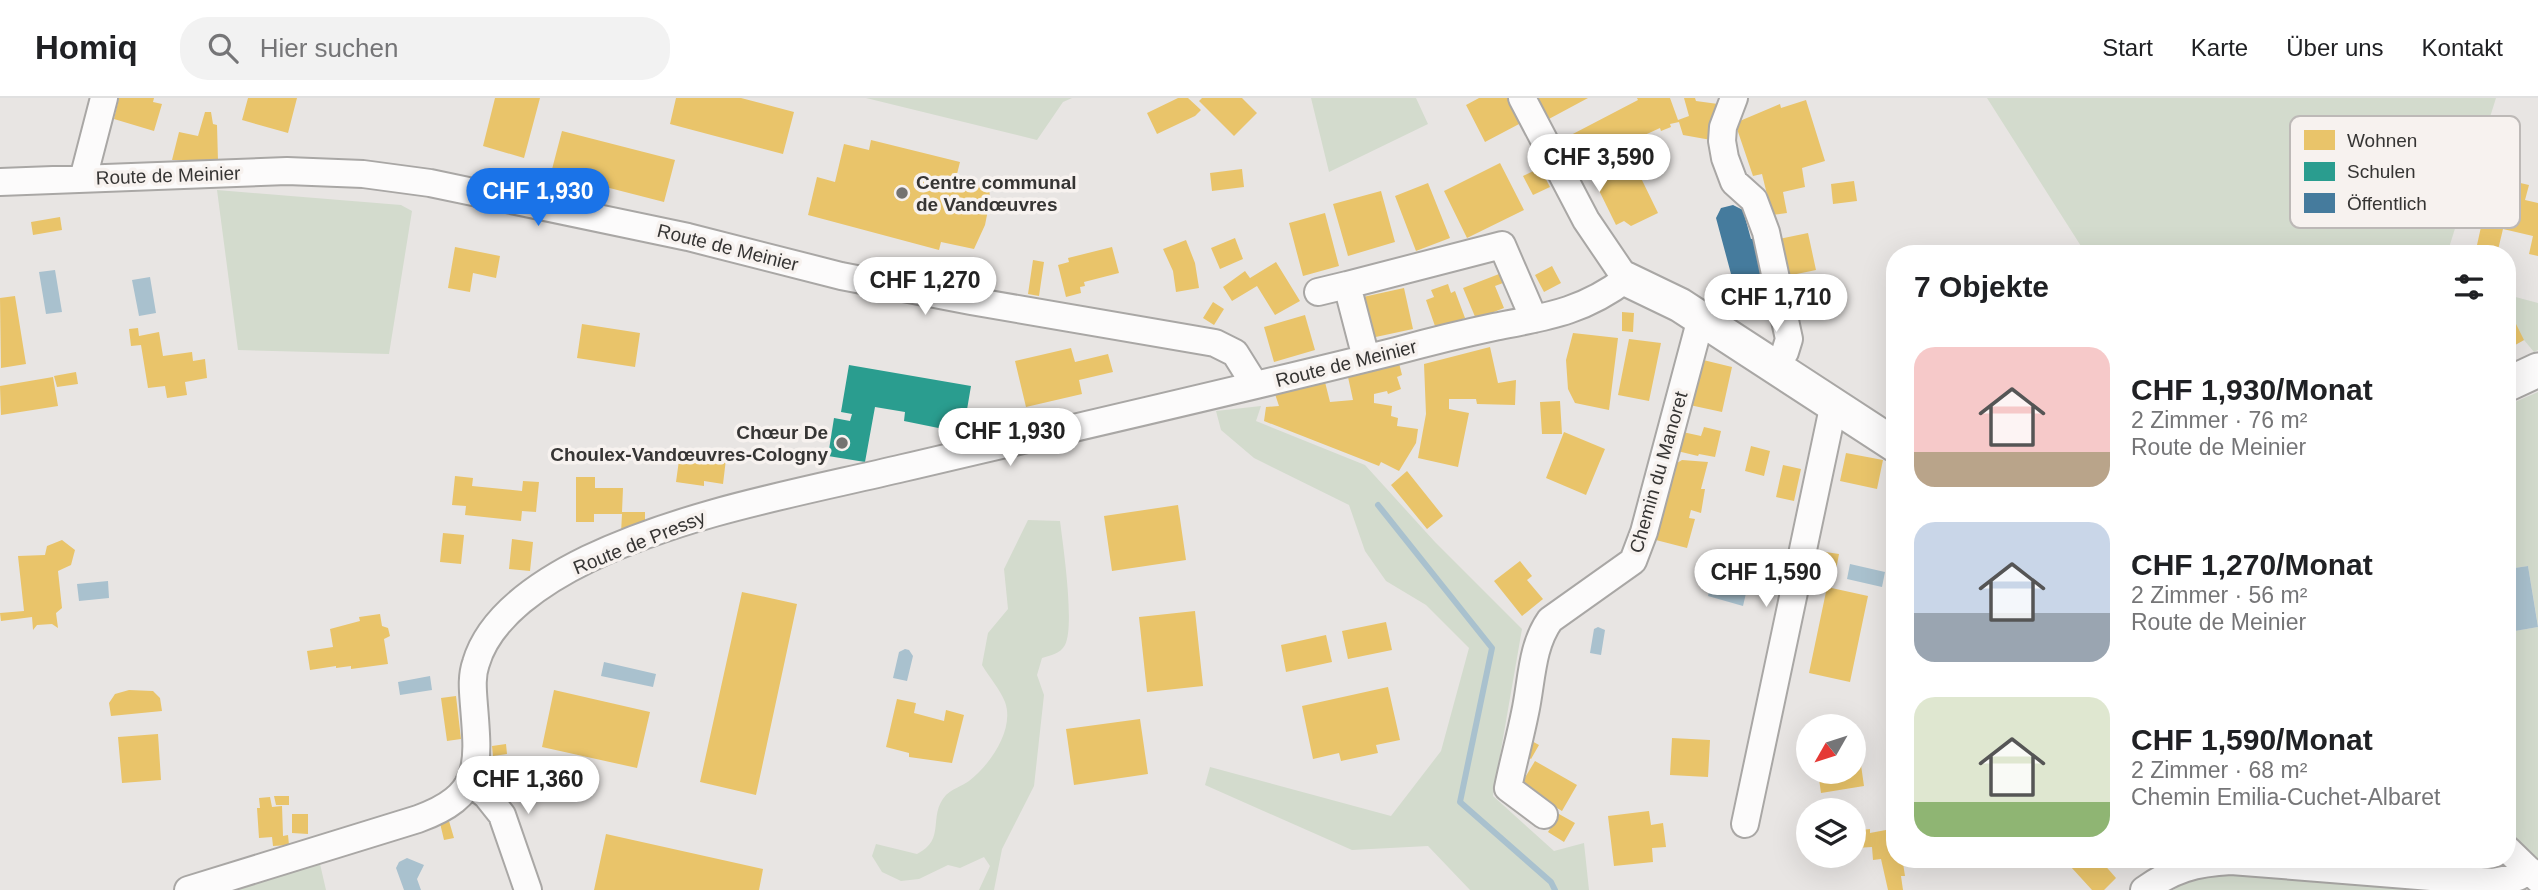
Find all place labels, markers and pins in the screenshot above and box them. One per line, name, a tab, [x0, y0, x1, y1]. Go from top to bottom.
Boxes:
pin: CHF 3,590	[1519, 134, 1679, 194]
pin: CHF 1,930	[458, 169, 618, 228]
place label: Centre communal de Vandœuvres	[916, 172, 1076, 215]
marker: Centre communal de Vandœuvres	[894, 185, 910, 201]
pin: CHF 1,270	[845, 258, 1005, 317]
pin: CHF 1,710	[1696, 274, 1856, 334]
pin: CHF 1,930	[930, 408, 1090, 468]
place label: Chœur De Choulex-Vandœuvres-Cologny	[550, 422, 828, 465]
marker: Chœur De Choulex-Vandœuvres-Cologny	[834, 435, 850, 451]
pin: CHF 1,590	[1686, 550, 1846, 609]
pin: CHF 1,360	[448, 756, 608, 816]

